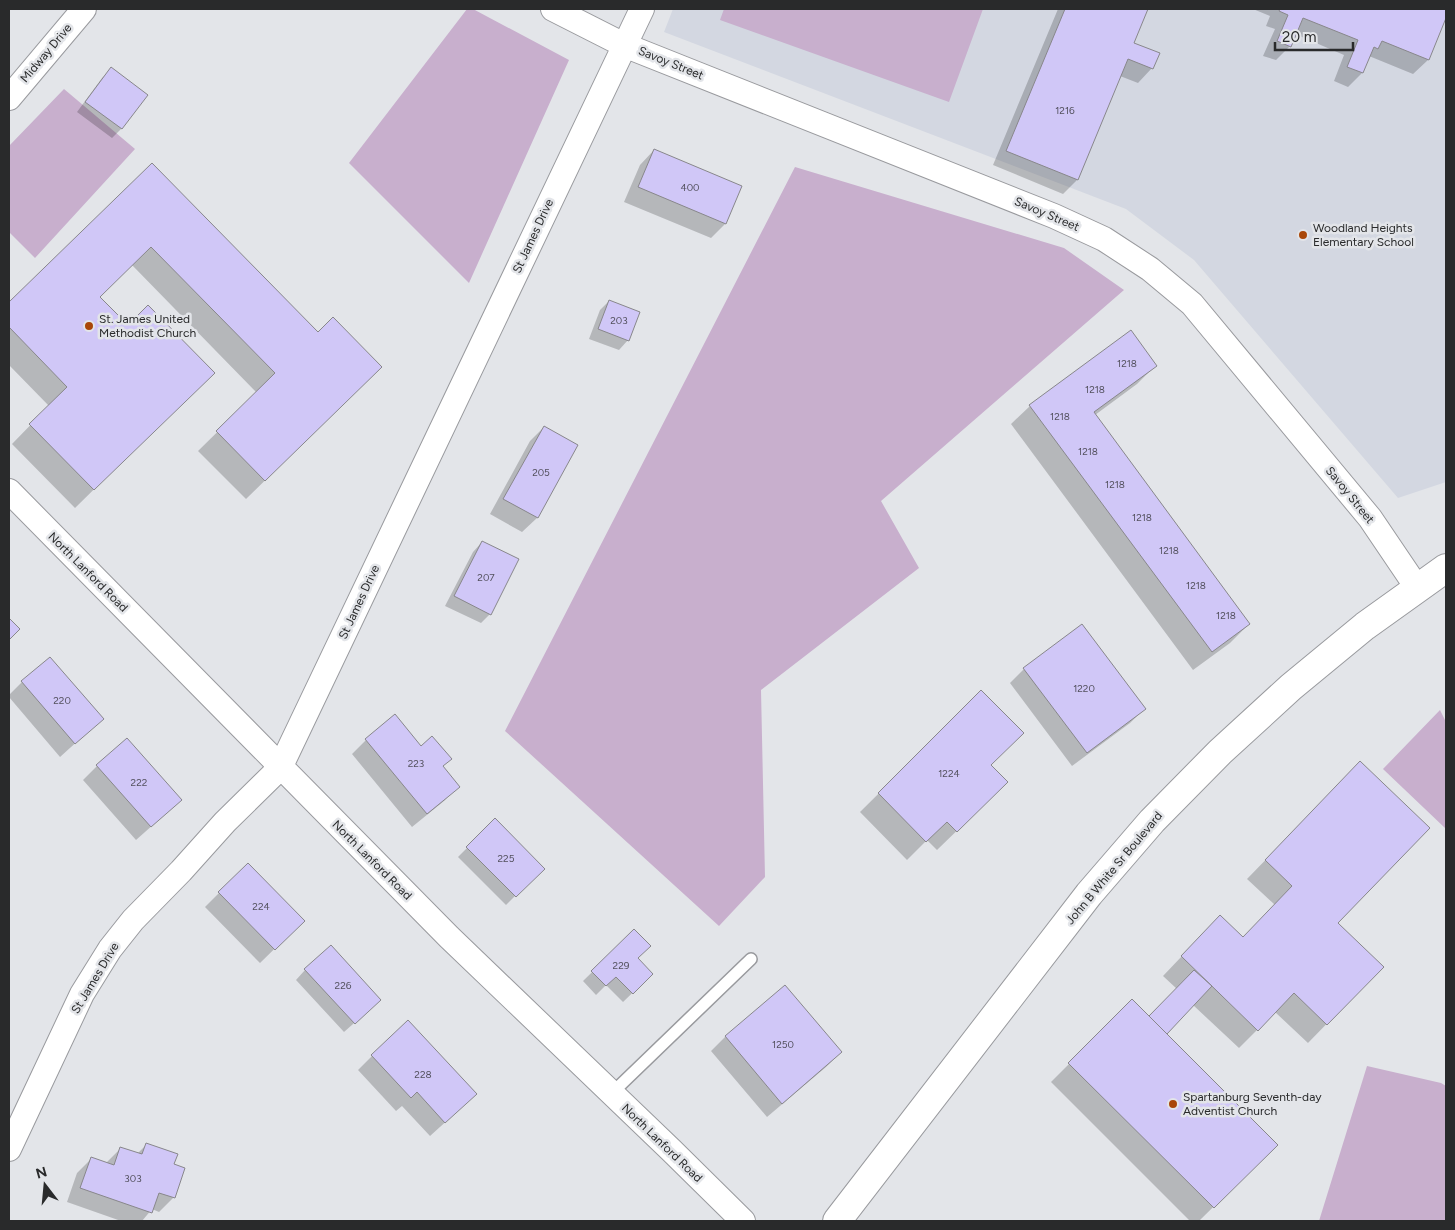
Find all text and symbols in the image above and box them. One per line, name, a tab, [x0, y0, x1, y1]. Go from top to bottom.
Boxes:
street label: Midway Drive	[17, 20, 75, 85]
scale bar	[1275, 20, 1352, 52]
text: 20 m	[1282, 28, 1316, 46]
street label: Savoy Street	[636, 44, 706, 83]
house number: 1216	[1055, 104, 1075, 117]
house number: 400	[680, 181, 700, 194]
street label: Savoy Street	[1012, 194, 1082, 234]
street label: St James Drive	[510, 196, 556, 275]
place label: Woodland Heights Elementary School	[1313, 221, 1414, 249]
marker: Woodland Heights Elementary School	[1297, 229, 1309, 241]
place label: St. James United Methodist Church	[99, 312, 196, 340]
house number: 203	[610, 314, 628, 327]
marker: St. James United Methodist Church	[83, 320, 95, 332]
house number: 1218	[1117, 357, 1137, 370]
house number: 1218	[1085, 383, 1105, 396]
house number: 1218	[1050, 410, 1070, 423]
house number: 1218	[1078, 445, 1098, 458]
street label: Savoy Street	[1323, 464, 1377, 527]
house number: 205	[532, 466, 550, 479]
house number: 1218	[1105, 478, 1125, 491]
house number: 1218	[1132, 511, 1152, 524]
street label: North Lanford Road	[45, 529, 131, 615]
house number: 1218	[1159, 544, 1179, 557]
street label: St James Drive	[336, 562, 382, 641]
house number: 207	[477, 571, 495, 584]
house number: 1218	[1186, 579, 1206, 592]
house number: 1218	[1216, 609, 1236, 622]
house number: 1220	[1073, 682, 1095, 695]
house number: 220	[53, 694, 71, 707]
house number: 223	[408, 757, 424, 770]
house number: 1224	[938, 767, 960, 780]
house number: 222	[131, 776, 147, 789]
street label: John B White Sr Boulevard	[1063, 809, 1165, 927]
street label: North Lanford Road	[329, 817, 415, 903]
house number: 225	[498, 852, 515, 865]
house number: 224	[252, 900, 270, 913]
street label: St James Drive	[68, 940, 122, 1016]
house number: 229	[613, 959, 630, 972]
house number: 226	[335, 979, 352, 992]
house number: 1250	[772, 1038, 794, 1051]
house number: 228	[414, 1068, 432, 1081]
place label: Spartanburg Seventh-day Adventist Church	[1183, 1090, 1322, 1118]
marker: Spartanburg Seventh-day Adventist Church	[1167, 1098, 1179, 1110]
street label: North Lanford Road	[619, 1101, 705, 1185]
north arrow	[20, 1160, 70, 1210]
text: N	[34, 1163, 49, 1183]
house number: 303	[124, 1172, 142, 1185]

